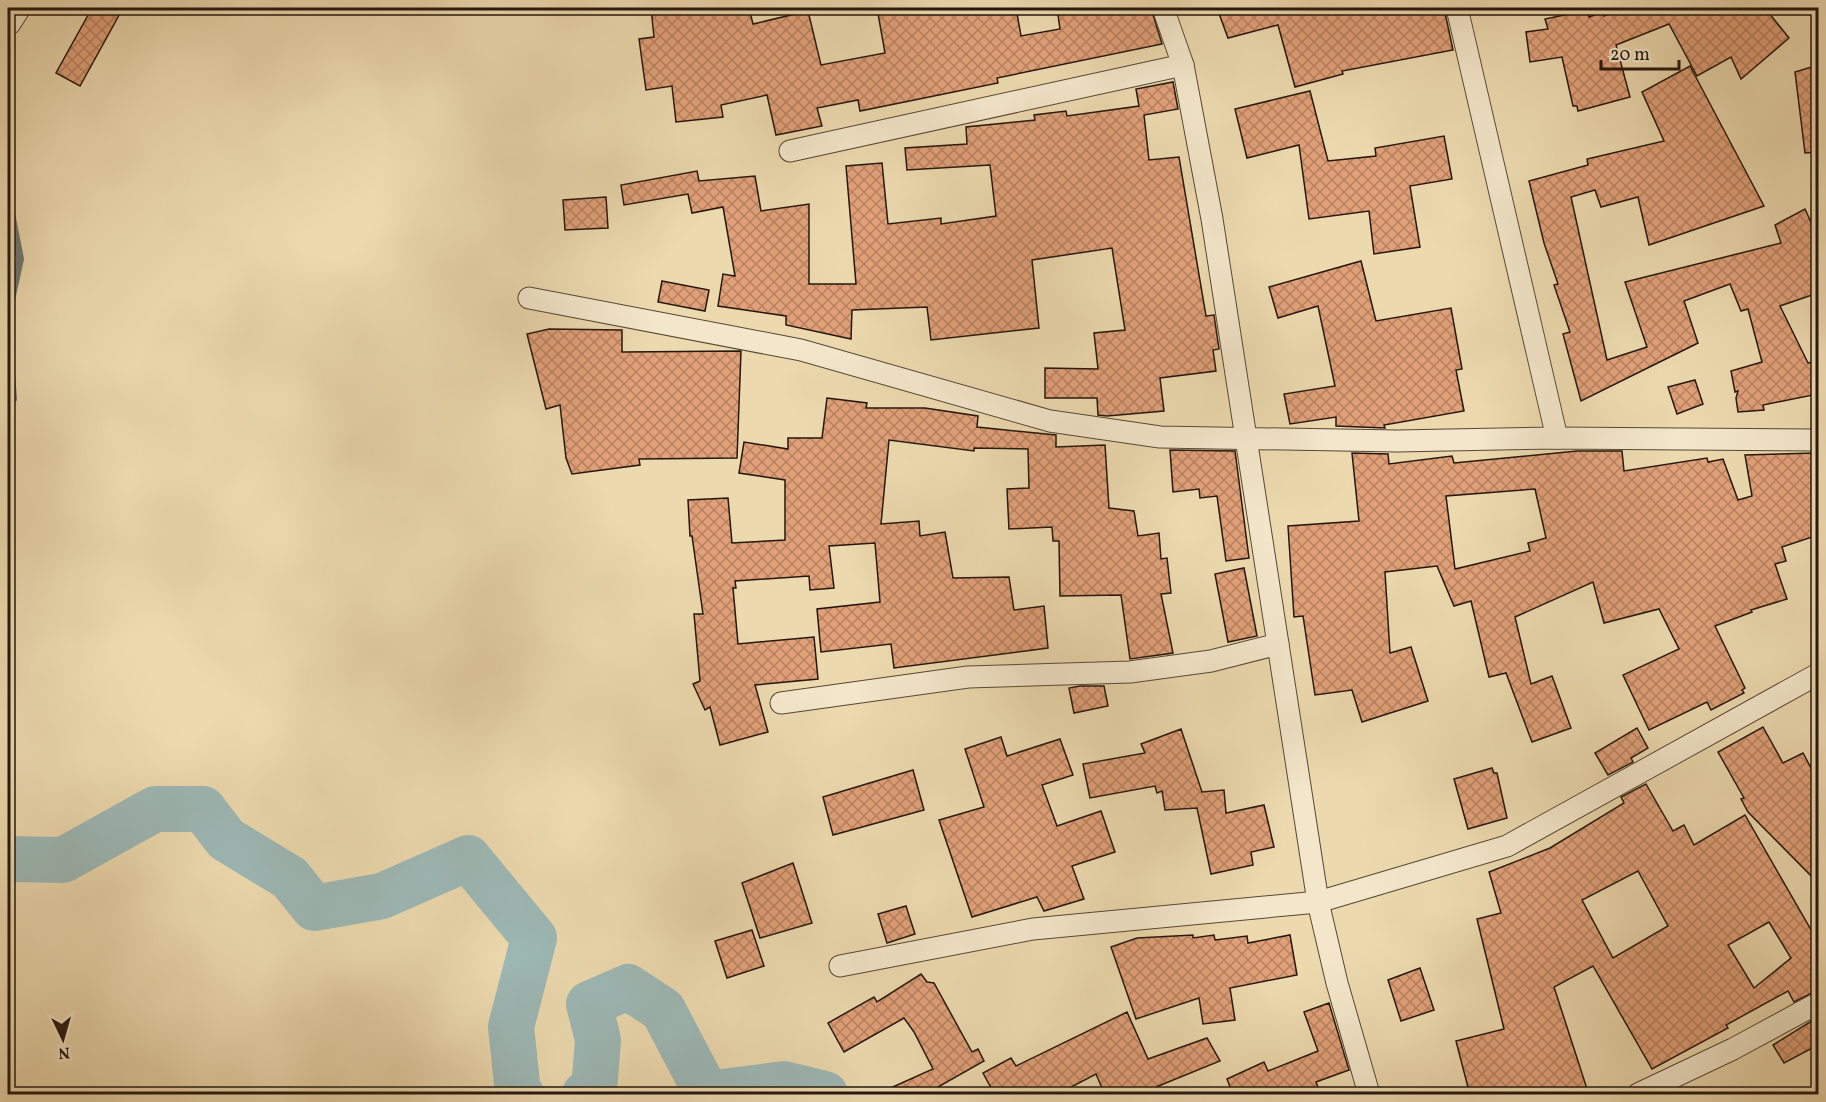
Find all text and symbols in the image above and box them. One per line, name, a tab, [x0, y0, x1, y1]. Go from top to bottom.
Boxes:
scale bar	[1601, 33, 1679, 71]
text: 20 m	[1610, 43, 1650, 68]
north arrow	[33, 1009, 93, 1069]
text: N	[57, 1040, 71, 1063]

